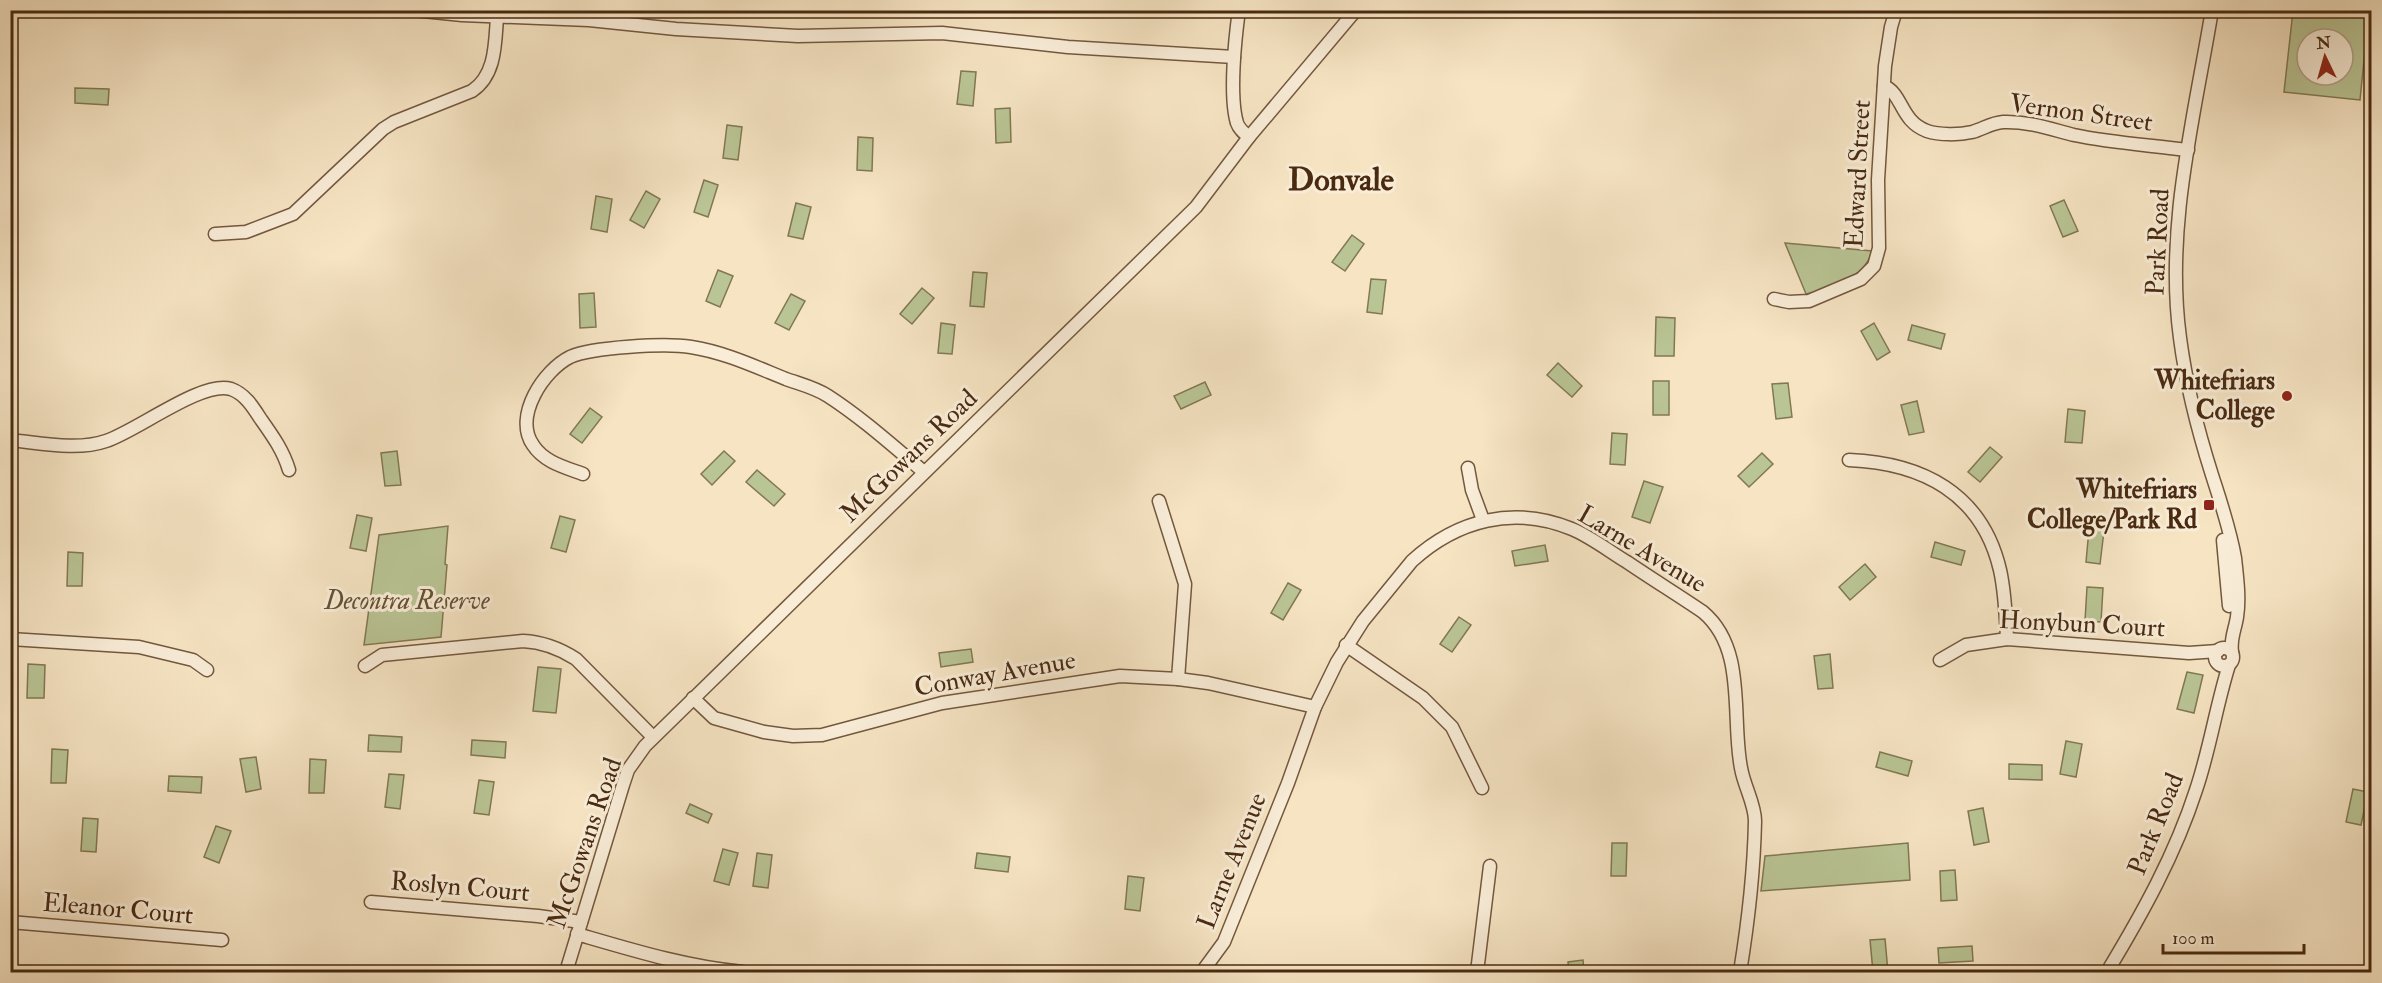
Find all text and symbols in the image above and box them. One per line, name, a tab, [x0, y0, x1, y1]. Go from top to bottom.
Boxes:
north arrow	[2295, 27, 2355, 87]
text: N	[2315, 32, 2332, 54]
street label: Vernon Street	[2007, 87, 2155, 139]
street label: Edward Street	[1838, 99, 1878, 249]
district label: Donvale	[1288, 160, 1395, 200]
street label: Park Road	[2139, 187, 2177, 296]
place label: Whitefriars College	[2153, 365, 2275, 428]
street label: McGowans Road	[834, 382, 984, 529]
marker: Whitefriars College	[2280, 389, 2294, 403]
place label: Whitefriars College/Park Rd	[2027, 474, 2197, 537]
street label: Larne Avenue	[1572, 498, 1712, 600]
marker: Whitefriars College/Park Rd	[2202, 498, 2216, 512]
park label: Decontra Reserve	[323, 585, 490, 617]
street label: Honybun Court	[1998, 604, 2166, 644]
street label: Conway Avenue	[912, 644, 1078, 704]
street label: McGowans Road	[541, 753, 629, 932]
street label: Park Road	[2121, 768, 2191, 880]
street label: Larne Avenue	[1190, 788, 1274, 934]
street label: Roslyn Court	[389, 865, 531, 909]
street label: Eleanor Court	[41, 886, 195, 932]
scale bar	[2163, 917, 2304, 955]
text: 100 m	[2172, 927, 2215, 950]

